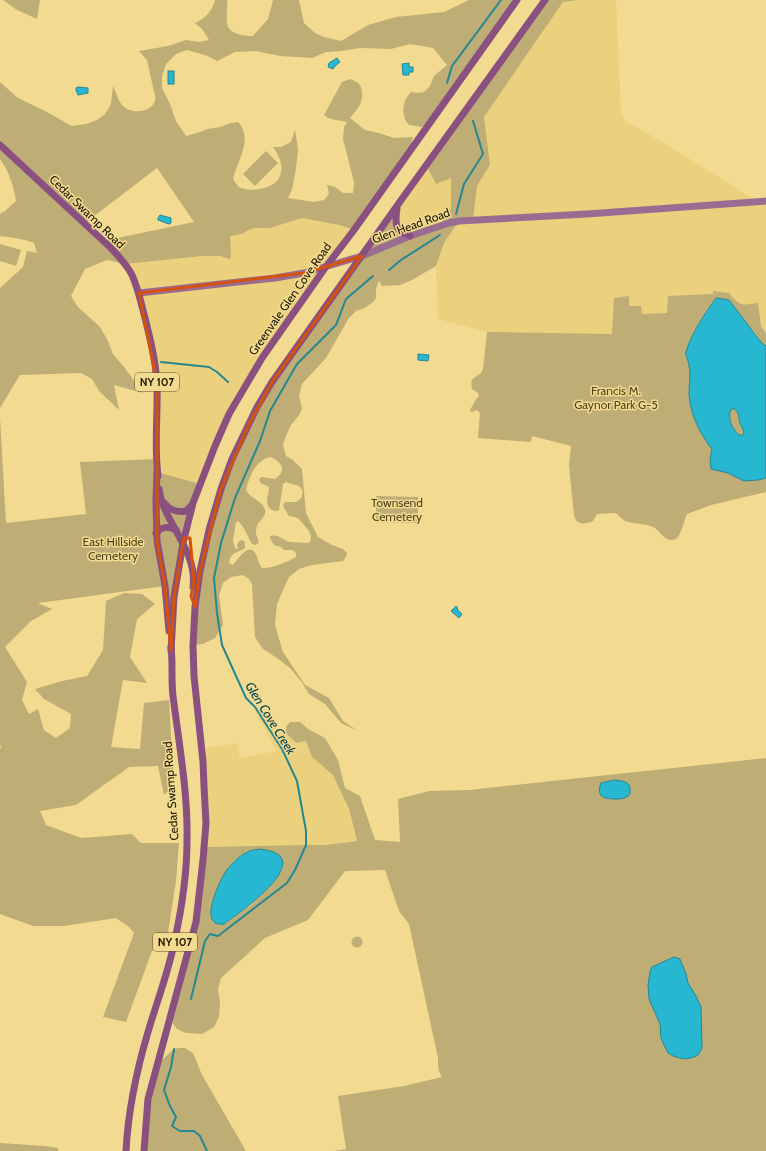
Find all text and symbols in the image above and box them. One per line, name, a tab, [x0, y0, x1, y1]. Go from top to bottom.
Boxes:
street label: Cedar Swamp Road	[46, 172, 128, 252]
street label: Glen Head Road	[370, 204, 452, 247]
street label: Greenvale Glen Cove Road	[245, 239, 334, 358]
road number: NY 107	[135, 373, 179, 391]
park label: Francis M. Gaynor Park G-5	[574, 383, 658, 412]
park label: Townsend Cemetery	[371, 495, 423, 524]
park label: East Hillside Cemetery	[82, 534, 144, 563]
water label: Glen Cove Creek	[242, 679, 300, 758]
street label: Cedar Swamp Road	[160, 741, 181, 841]
road number: NY 107	[153, 933, 197, 951]

